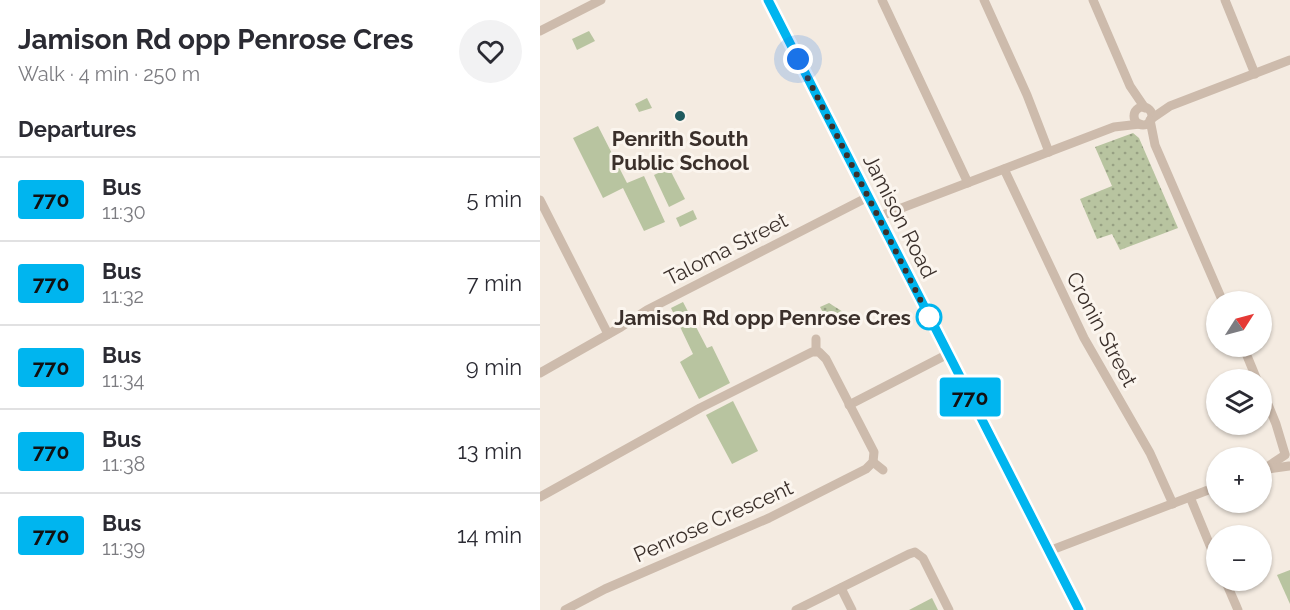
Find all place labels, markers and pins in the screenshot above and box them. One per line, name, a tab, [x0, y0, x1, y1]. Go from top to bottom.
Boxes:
marker: Penrith South Public School	[673, 109, 687, 123]
place label: Penrith South Public School	[611, 126, 749, 175]
marker: Jamison Rd opp Penrose Cres	[916, 304, 942, 330]
place label: Jamison Rd opp Penrose Cres	[614, 305, 911, 330]

